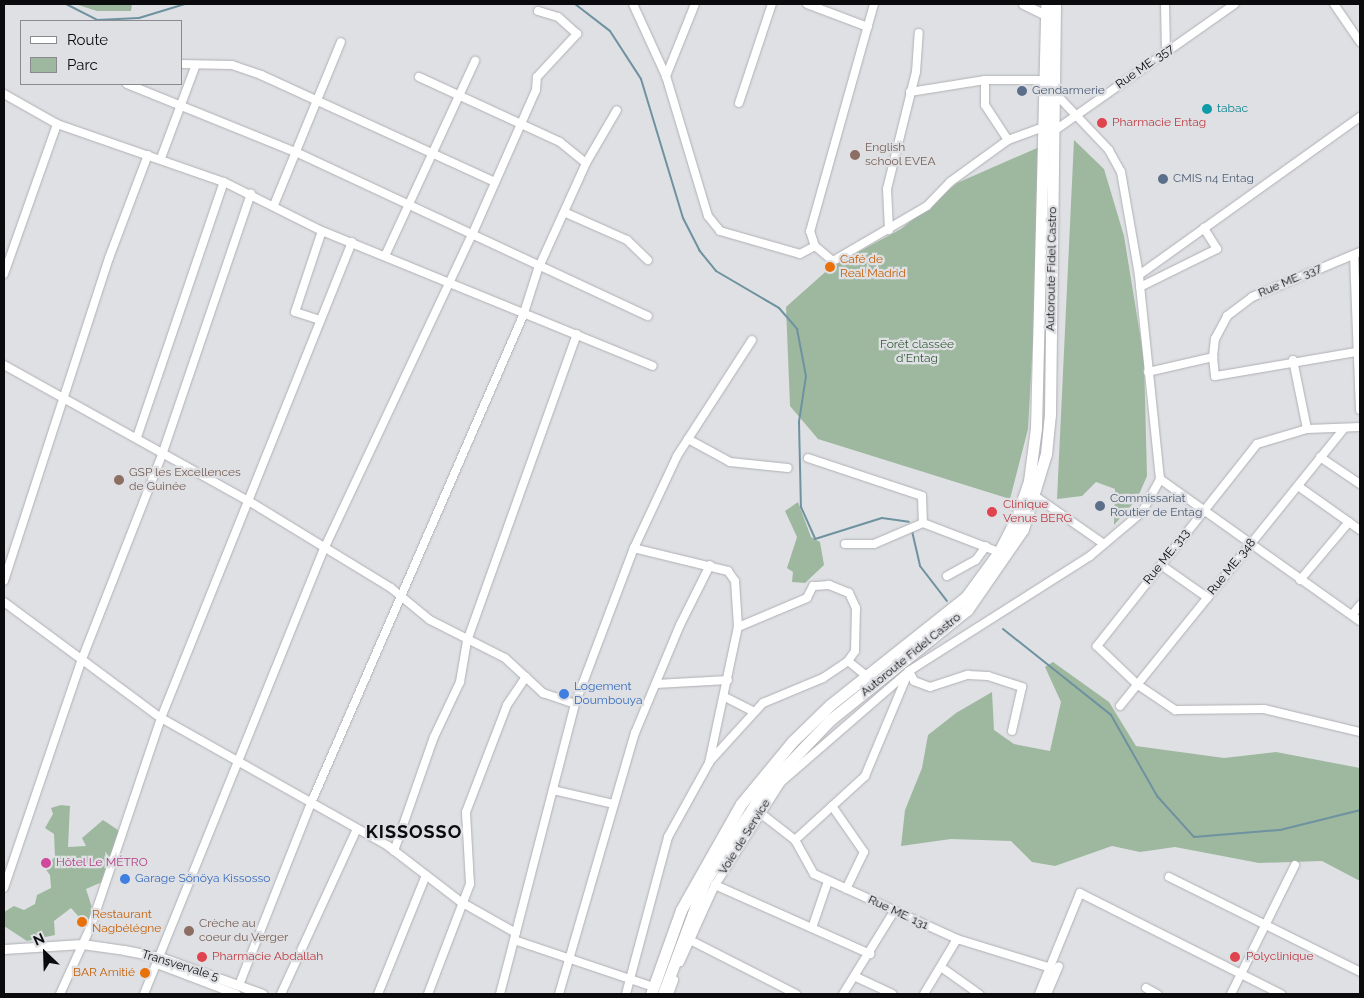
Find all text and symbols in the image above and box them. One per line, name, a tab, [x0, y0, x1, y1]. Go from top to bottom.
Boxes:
legend	[20, 20, 182, 85]
text: Route	[67, 31, 108, 49]
street label: Rue ME. 357	[1113, 42, 1177, 92]
text: Parc	[67, 56, 98, 74]
place label: Gendarmerie	[1032, 84, 1105, 98]
marker: Gendarmerie	[1016, 85, 1028, 97]
place label: tabac	[1217, 102, 1248, 116]
marker: tabac	[1201, 103, 1213, 115]
place label: Pharmacie Entag	[1112, 116, 1206, 130]
marker: Pharmacie Entag	[1096, 117, 1108, 129]
place label: English school EVEA	[865, 141, 936, 169]
marker: English school EVEA	[849, 149, 861, 161]
place label: CMIS n4 Entag	[1173, 172, 1254, 186]
marker: CMIS n4 Entag	[1157, 173, 1169, 185]
street label: Autoroute Fidel Castro	[1044, 207, 1060, 331]
place label: Café de Real Madrid	[840, 253, 906, 281]
marker: Café de Real Madrid	[824, 261, 836, 273]
street label: Rue ME. 337	[1256, 261, 1324, 301]
park label: Forêt classée d'Entag	[880, 338, 954, 366]
place label: GSP les Excellences de Guinée	[129, 466, 241, 494]
marker: GSP les Excellences de Guinée	[113, 474, 125, 486]
place label: Commissariat Routier de Entag	[1110, 492, 1203, 520]
place label: Clinique Venus BERG	[1003, 498, 1072, 526]
marker: Commissariat Routier de Entag	[1094, 500, 1106, 512]
marker: Clinique Venus BERG	[985, 505, 999, 519]
street label: Rue ME. 313	[1141, 527, 1193, 587]
street label: Rue ME. 348	[1205, 536, 1259, 598]
street label: Autoroute Fidel Castro	[858, 610, 964, 700]
place label: Logement Doumbouya	[574, 680, 642, 708]
marker: Logement Doumbouya	[558, 688, 570, 700]
street label: Voie de Service	[716, 797, 774, 877]
district label: KISSOSSO	[365, 821, 463, 843]
place label: Hôtel Le MÉTRO	[56, 856, 148, 870]
marker: Hôtel Le MÉTRO	[40, 857, 52, 869]
place label: Garage Sönöya Kissosso	[135, 872, 270, 886]
marker: Garage Sönöya Kissosso	[119, 873, 131, 885]
street label: Rue ME. 131	[866, 893, 930, 933]
place label: Restaurant Nagbélégne	[92, 908, 161, 936]
marker: Restaurant Nagbélégne	[76, 916, 88, 928]
place label: Crèche au coeur du Verger	[199, 917, 289, 945]
marker: Crèche au coeur du Verger	[183, 925, 195, 937]
north arrow	[20, 928, 70, 978]
text: N	[31, 930, 47, 949]
street label: Transvervale 5	[140, 947, 220, 985]
place label: Pharmacie Abdallah	[212, 950, 324, 964]
marker: Polyclinique	[1228, 950, 1242, 964]
place label: Polyclinique	[1246, 950, 1313, 964]
marker: Pharmacie Abdallah	[196, 951, 208, 963]
place label: BAR Amitié	[73, 966, 135, 980]
marker: BAR Amitié	[139, 967, 151, 979]

